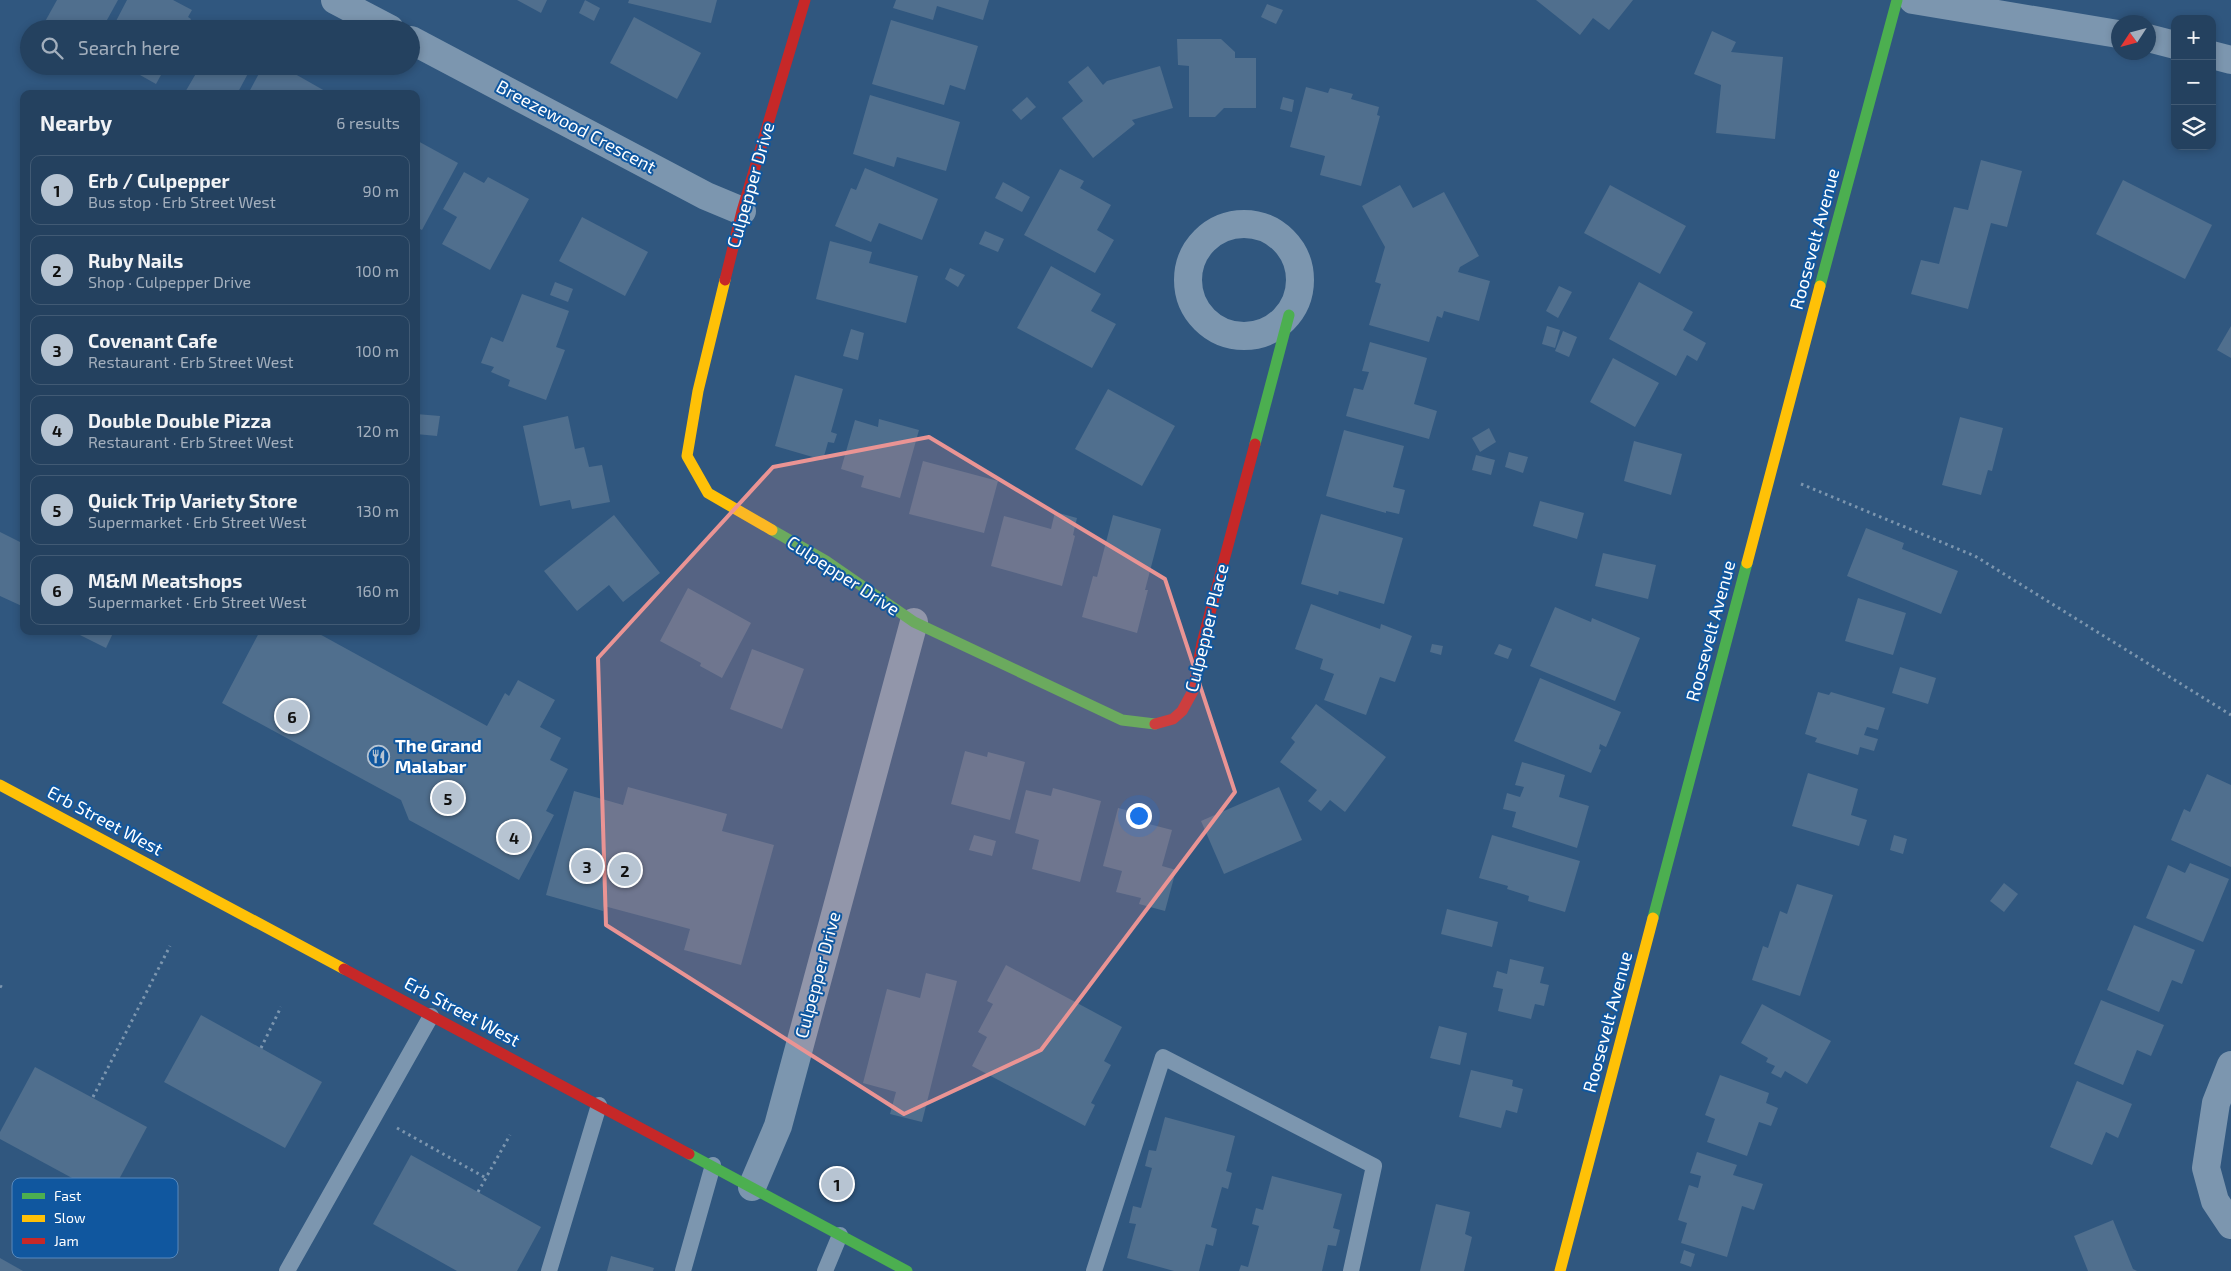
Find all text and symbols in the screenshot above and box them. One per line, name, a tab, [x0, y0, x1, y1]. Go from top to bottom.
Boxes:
north arrow	[2111, 15, 2156, 60]
map controls	[2171, 15, 2216, 150]
button: +	[2171, 15, 2216, 60]
search box	[20, 20, 420, 75]
icon: search	[38, 34, 66, 62]
text: Search here	[78, 36, 180, 59]
button: −	[2171, 60, 2216, 105]
street label: Breezewood Crescent	[493, 75, 660, 178]
button: layers	[2171, 105, 2216, 150]
text: Nearby	[40, 110, 112, 135]
text: 6 results	[336, 113, 400, 132]
street label: Culpepper Drive	[722, 119, 779, 250]
street label: Roosevelt Avenue	[1785, 166, 1843, 312]
text: Erb / Culpepper	[88, 169, 230, 192]
text: 1	[54, 181, 60, 200]
text: 90 m	[363, 181, 399, 200]
text: Bus stop · Erb Street West	[88, 192, 276, 211]
text: Ruby Nails	[88, 249, 183, 272]
text: 2	[52, 261, 62, 280]
text: 100 m	[356, 261, 399, 280]
text: Shop · Culpepper Drive	[88, 272, 251, 291]
text: Covenant Cafe	[88, 329, 217, 352]
text: 3	[52, 341, 62, 360]
text: 100 m	[356, 341, 399, 360]
text: Restaurant · Erb Street West	[88, 352, 294, 371]
text: Double Double Pizza	[88, 409, 271, 432]
text: 4	[52, 421, 62, 440]
text: 120 m	[356, 421, 399, 440]
text: Restaurant · Erb Street West	[88, 432, 294, 451]
text: Quick Trip Variety Store	[88, 489, 297, 512]
text: 5	[53, 501, 61, 520]
text: 130 m	[357, 501, 399, 520]
text: Supermarket · Erb Street West	[88, 512, 307, 531]
street label: Culpepper Drive	[783, 531, 904, 620]
street label: Roosevelt Avenue	[1681, 558, 1739, 704]
street label: Culpepper Place	[1179, 561, 1233, 694]
text: M&M Meatshops	[88, 569, 242, 592]
text: 6	[52, 581, 62, 600]
text: 160 m	[356, 581, 399, 600]
text: Supermarket · Erb Street West	[88, 592, 307, 611]
pin: 6	[276, 697, 308, 735]
place label: The Grand Malabar	[395, 734, 482, 777]
restaurant icon: The Grand Malabar	[367, 744, 391, 768]
pin: 5	[432, 779, 464, 817]
street label: Erb Street West	[44, 780, 167, 860]
your location	[1126, 803, 1152, 829]
pin: 4	[498, 818, 530, 856]
pin: 3	[571, 847, 603, 885]
pin: 2	[609, 851, 641, 889]
street label: Culpepper Drive	[790, 909, 844, 1040]
street label: Roosevelt Avenue	[1578, 949, 1636, 1095]
street label: Erb Street West	[401, 971, 524, 1051]
pin: 1	[821, 1165, 853, 1203]
legend	[12, 1178, 178, 1258]
text: Fast	[54, 1187, 81, 1204]
text: Slow	[54, 1209, 86, 1226]
text: Jam	[54, 1232, 79, 1249]

